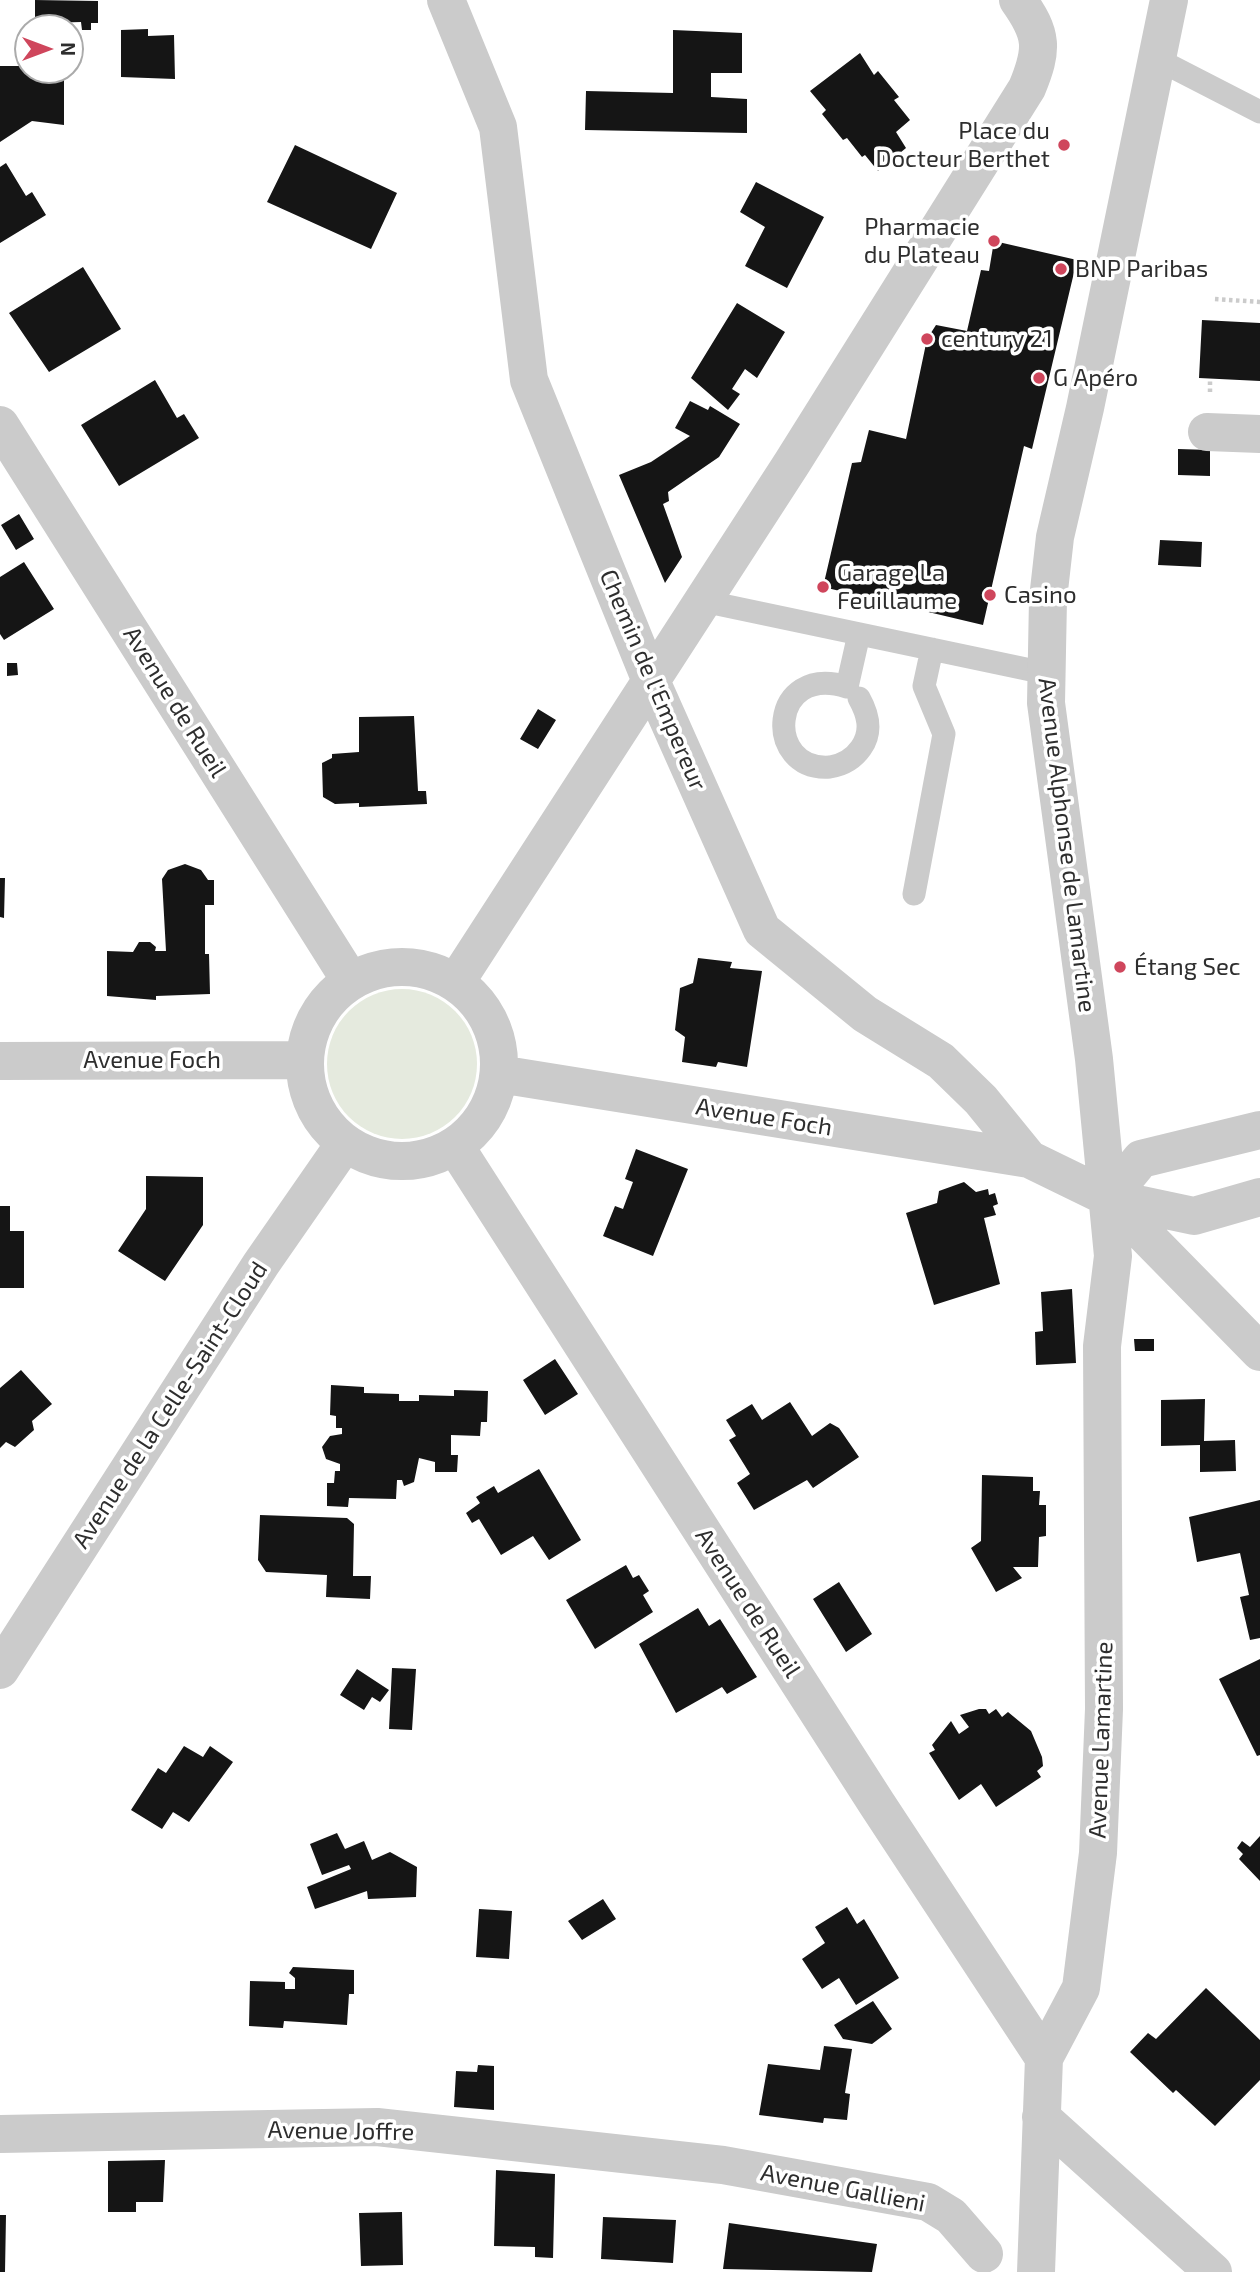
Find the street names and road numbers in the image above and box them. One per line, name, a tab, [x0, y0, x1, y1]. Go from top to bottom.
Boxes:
street label: Chemin de l'Empereur	[593, 565, 713, 795]
street label: Avenue de Rueil	[117, 621, 233, 783]
street label: Avenue Alphonse de Lamartine	[1032, 676, 1102, 1014]
street label: Avenue Foch	[83, 1046, 221, 1074]
street label: Avenue Foch	[694, 1092, 834, 1142]
street label: Avenue de la Celle-Saint-Cloud	[66, 1256, 274, 1554]
street label: Avenue de Rueil	[689, 1523, 807, 1683]
street label: Avenue Lamartine	[1083, 1641, 1119, 1839]
street label: Avenue Joffre	[267, 2115, 415, 2147]
street label: Avenue Gallieni	[758, 2158, 928, 2218]

